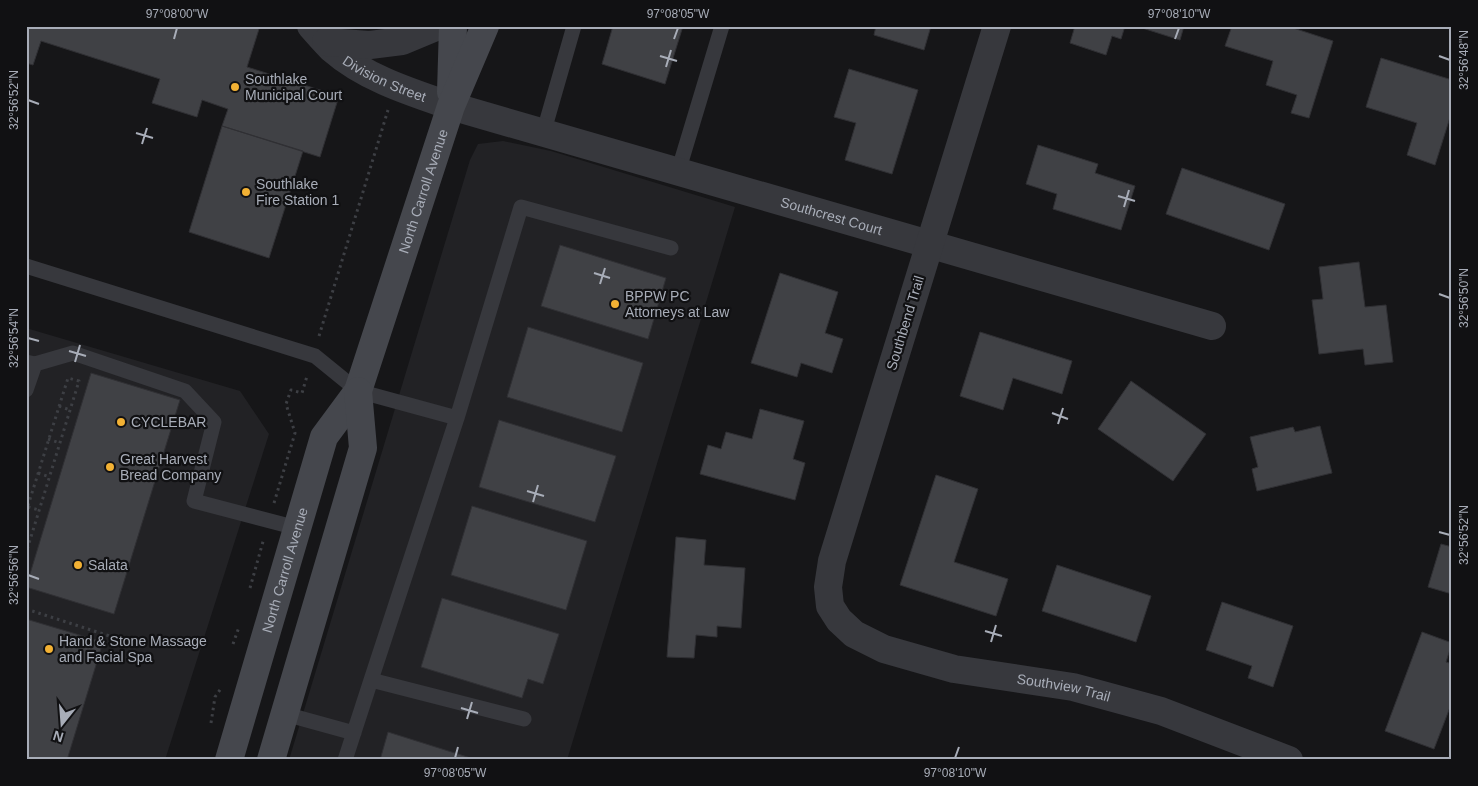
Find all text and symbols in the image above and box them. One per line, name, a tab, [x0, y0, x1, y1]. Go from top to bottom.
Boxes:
text: 97°08'00"W	[146, 7, 209, 21]
text: 97°08'05"W	[647, 7, 710, 21]
text: 97°08'10"W	[1148, 7, 1211, 21]
text: 32°56'48"N	[1457, 30, 1471, 90]
street label: Division Street	[340, 52, 428, 105]
text: 32°56'52"N	[7, 70, 21, 130]
place label: Southlake Municipal Court	[245, 71, 342, 103]
marker: Southlake Municipal Court	[229, 81, 241, 93]
street label: North Carroll Avenue	[395, 127, 451, 255]
place label: Southlake Fire Station 1	[256, 176, 339, 208]
marker: Southlake Fire Station 1	[240, 186, 252, 198]
street label: Southcrest Court	[779, 194, 884, 238]
text: 32°56'50"N	[1457, 268, 1471, 328]
street label: Southbend Trail	[883, 274, 927, 372]
place label: BPPW PC Attorneys at Law	[625, 288, 730, 320]
marker: BPPW PC Attorneys at Law	[609, 298, 621, 310]
text: 32°56'54"N	[7, 308, 21, 368]
place label: CYCLEBAR	[131, 414, 206, 430]
marker: CYCLEBAR	[115, 416, 127, 428]
place label: Great Harvest Bread Company	[120, 451, 221, 483]
marker: Great Harvest Bread Company	[104, 461, 116, 473]
street label: North Carroll Avenue	[259, 505, 311, 635]
text: 32°56'52"N	[1457, 505, 1471, 565]
text: 32°56'56"N	[7, 545, 21, 605]
place label: Salata	[88, 557, 128, 573]
marker: Salata	[72, 559, 84, 571]
place label: Hand & Stone Massage and Facial Spa	[59, 633, 207, 665]
marker: Hand & Stone Massage and Facial Spa	[43, 643, 55, 655]
street label: Southview Trail	[1016, 671, 1112, 705]
north arrow	[38, 698, 88, 748]
text: N	[51, 727, 65, 746]
text: 97°08'05"W	[424, 766, 487, 780]
text: 97°08'10"W	[924, 766, 987, 780]

